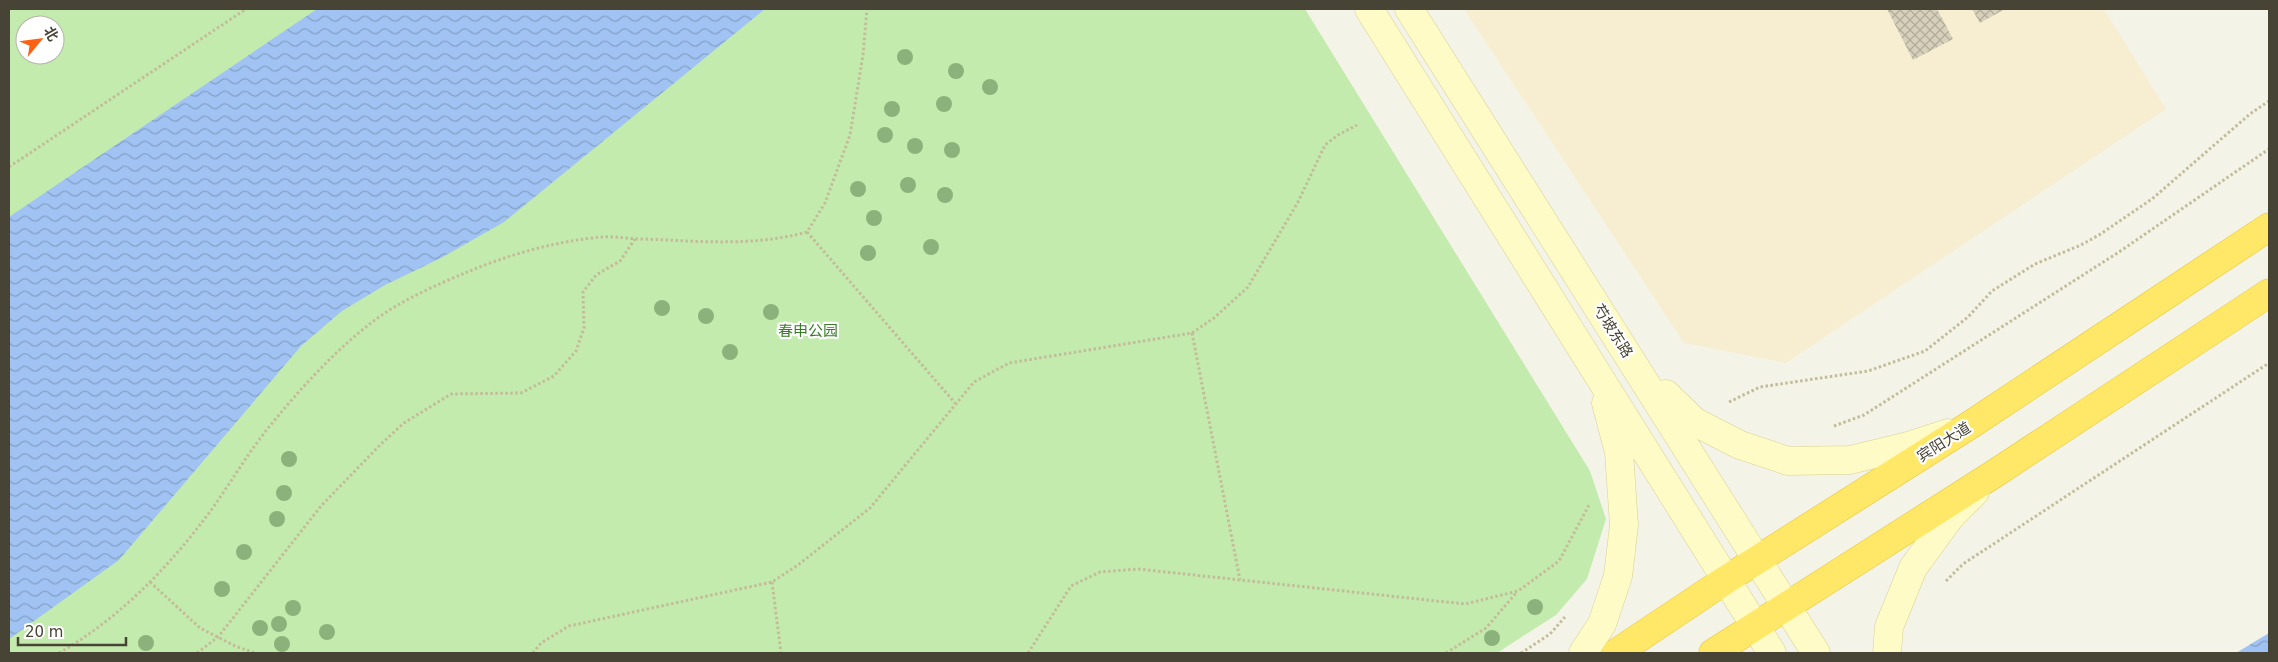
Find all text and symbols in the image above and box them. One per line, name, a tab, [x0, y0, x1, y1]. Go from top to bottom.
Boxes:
north arrow	[15, 15, 65, 65]
text: 北	[41, 24, 62, 44]
street label: 芍坡东路	[1589, 301, 1637, 361]
park label: 春申公园	[778, 322, 838, 340]
street label: 宾阳大道	[1914, 418, 1974, 466]
scale bar	[18, 614, 125, 646]
text: 20 m	[25, 623, 63, 641]

